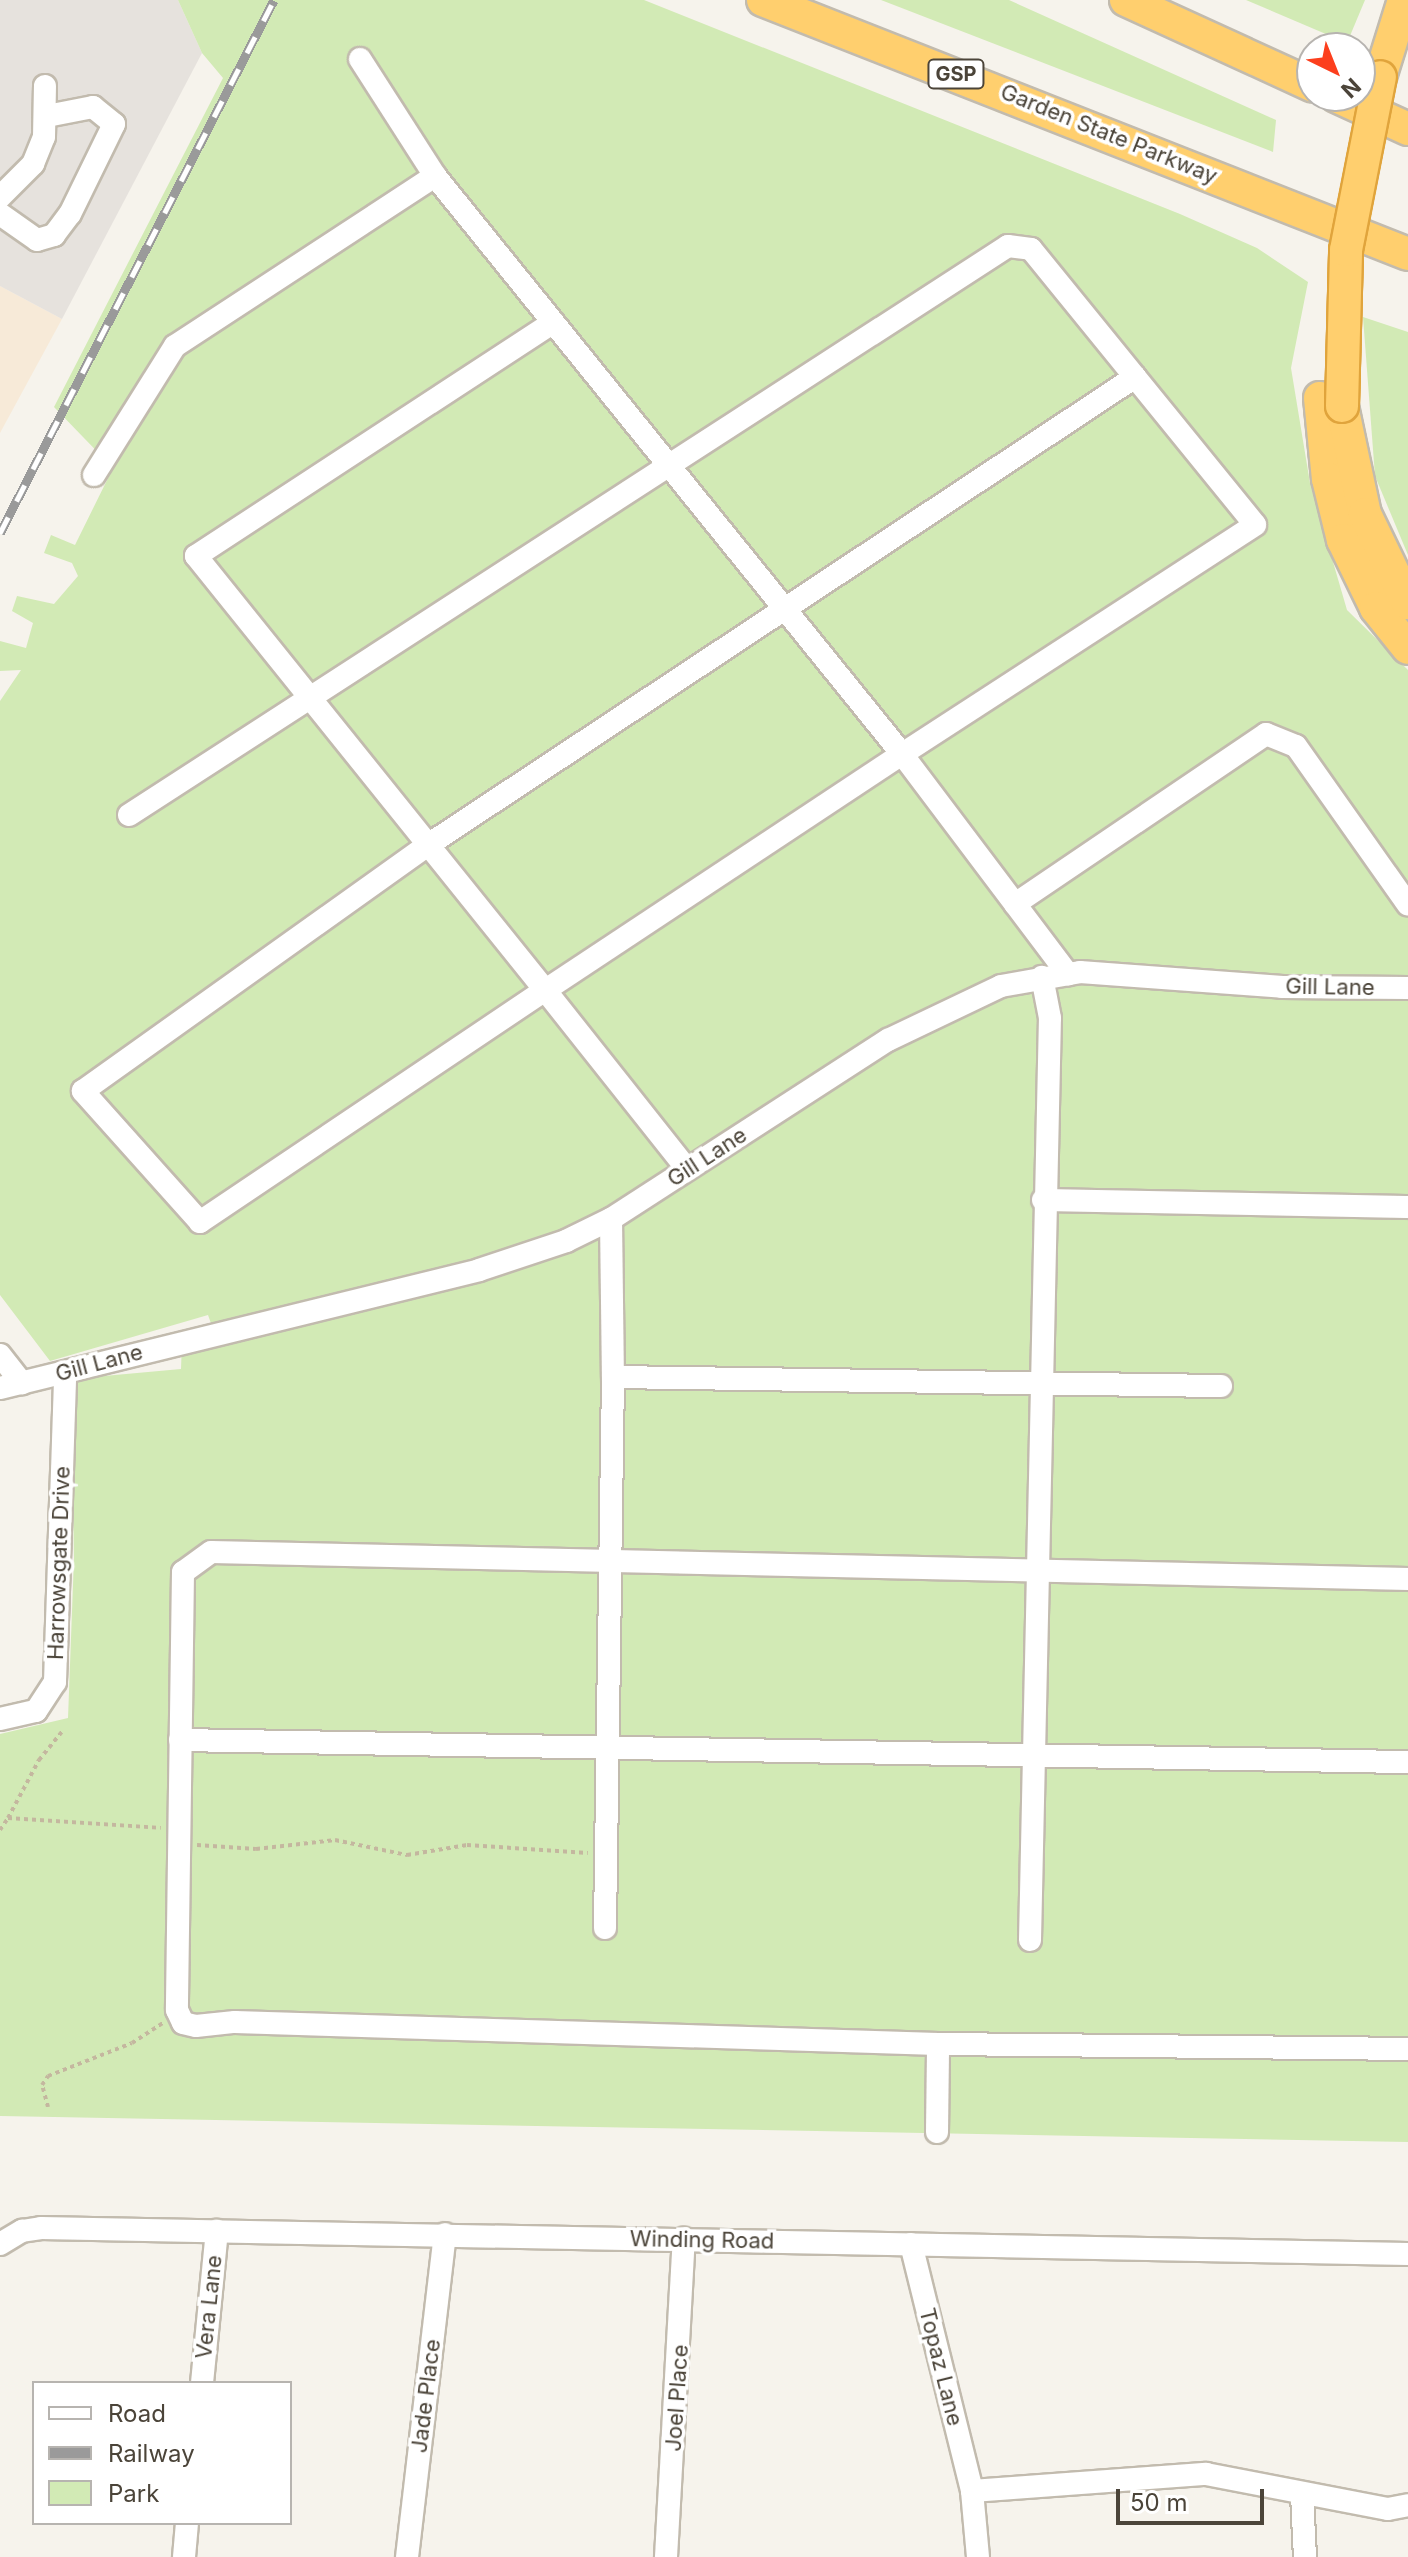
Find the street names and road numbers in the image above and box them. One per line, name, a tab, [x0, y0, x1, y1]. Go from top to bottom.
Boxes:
road number: GSP	[926, 58, 986, 90]
street label: Garden State Parkway	[997, 78, 1221, 190]
street label: Gill Lane	[1285, 973, 1375, 1001]
street label: Gill Lane	[662, 1122, 752, 1192]
street label: Gill Lane	[53, 1339, 145, 1387]
street label: Harrowsgate Drive	[42, 1466, 76, 1660]
street label: Winding Road	[630, 2226, 774, 2254]
street label: Vera Lane	[190, 2254, 228, 2360]
street label: Topaz Lane	[914, 2305, 968, 2429]
street label: Jade Place	[406, 2338, 446, 2454]
street label: Joel Place	[660, 2344, 694, 2452]

